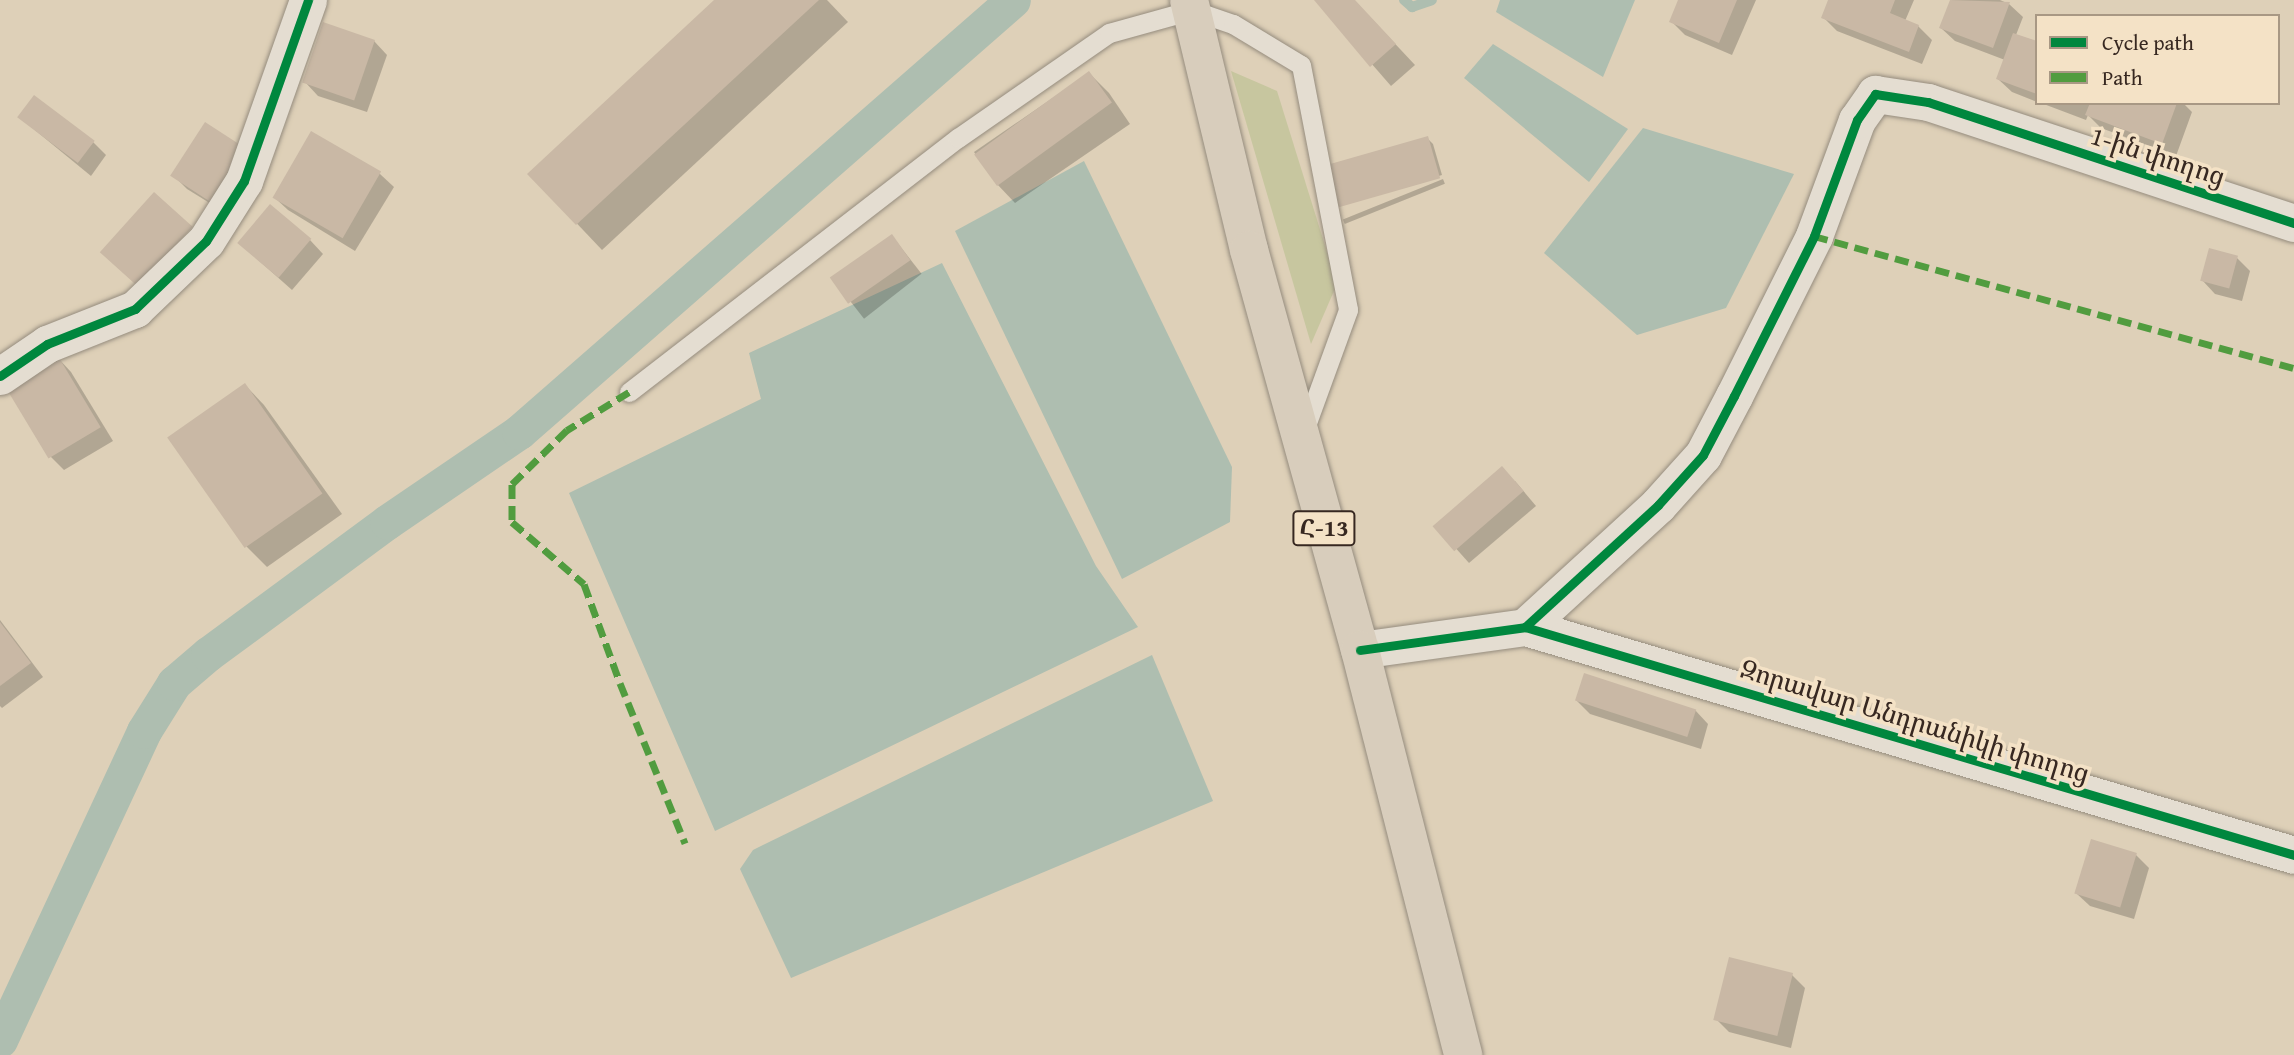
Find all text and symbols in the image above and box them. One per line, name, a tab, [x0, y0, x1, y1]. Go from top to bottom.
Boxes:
legend	[2035, 14, 2280, 105]
text: Cycle path	[2102, 27, 2194, 58]
text: Path	[2102, 62, 2142, 93]
street label: 1-ին փողոց	[2087, 120, 2229, 192]
road number: Հ-13	[1291, 508, 1357, 548]
street label: Զորավար Անդրանիկի փողոց	[1737, 653, 2093, 789]

